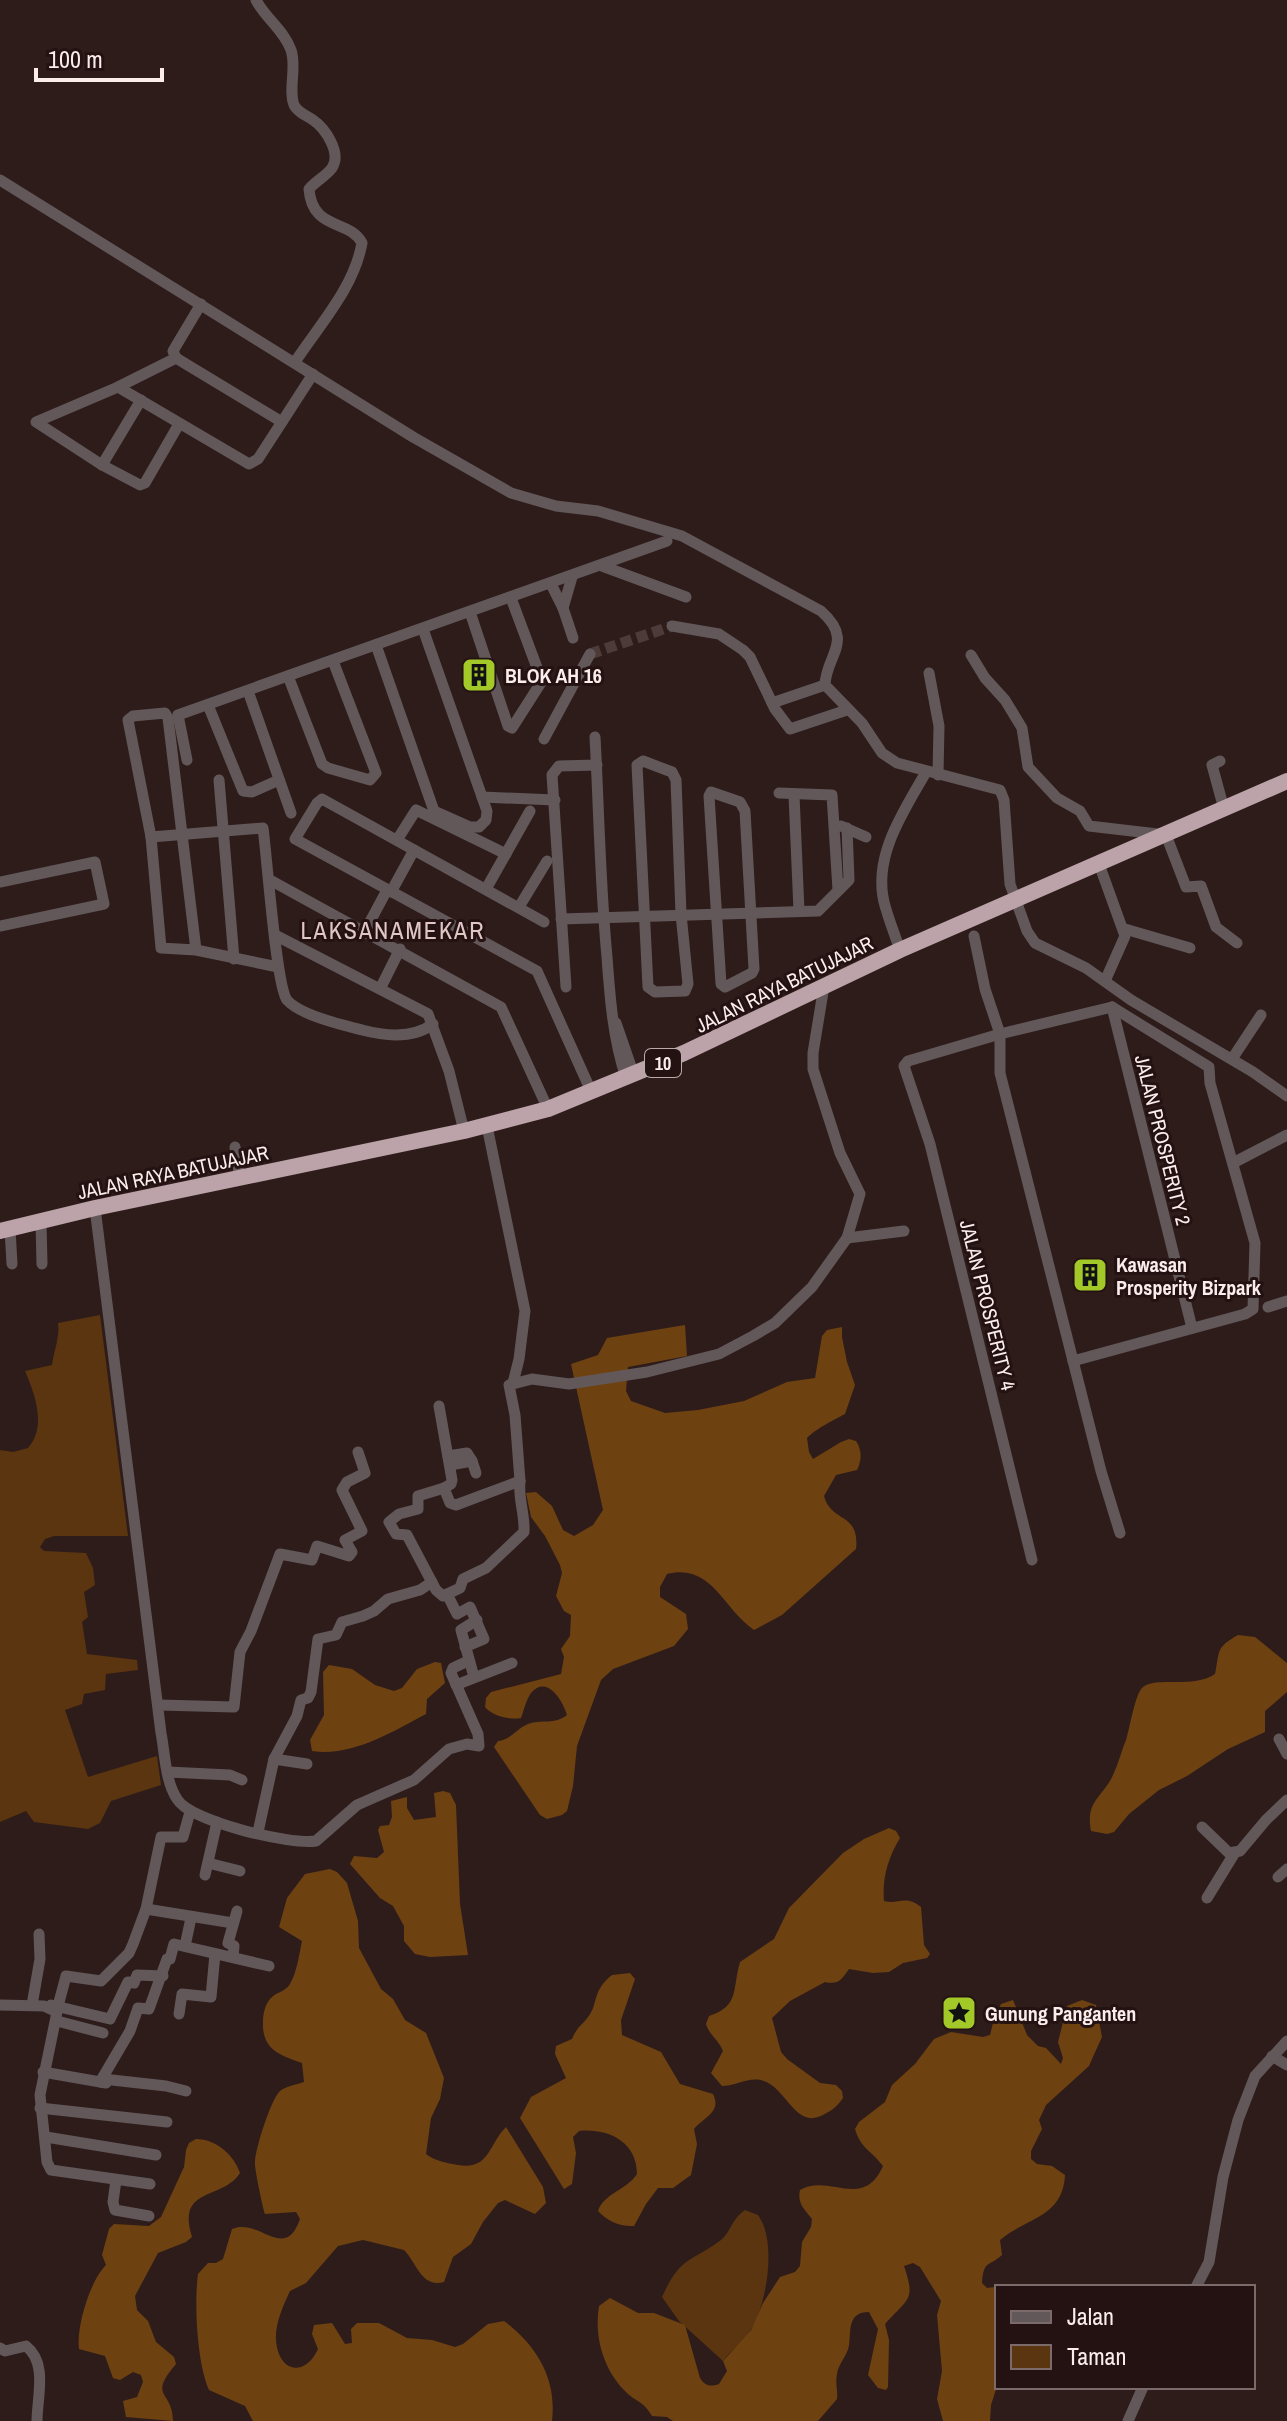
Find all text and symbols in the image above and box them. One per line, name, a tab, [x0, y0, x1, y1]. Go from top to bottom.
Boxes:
scale bar	[36, 32, 162, 82]
text: 100 m	[48, 43, 103, 75]
building icon: BLOK AH 16	[460, 656, 498, 694]
place label: BLOK AH 16	[505, 662, 602, 689]
district label: LAKSANAMEKAR	[301, 914, 485, 946]
street label: JALAN RAYA BATUJAJAR	[691, 929, 877, 1039]
road number: 10	[645, 1049, 681, 1077]
street label: JALAN PROSPERITY 2	[1129, 1052, 1197, 1228]
street label: JALAN RAYA BATUJAJAR	[75, 1139, 271, 1205]
street label: JALAN PROSPERITY 4	[954, 1217, 1022, 1393]
place label: Kawasan Prosperity Bizpark	[1116, 1251, 1262, 1301]
building icon: Kawasan Prosperity Bizpark	[1071, 1256, 1109, 1294]
place icon: Gunung Panganten	[940, 1994, 978, 2032]
place label: Gunung Panganten	[985, 2000, 1136, 2027]
legend	[995, 2285, 1255, 2389]
text: Jalan	[1067, 2300, 1114, 2332]
text: Taman	[1067, 2340, 1126, 2372]

